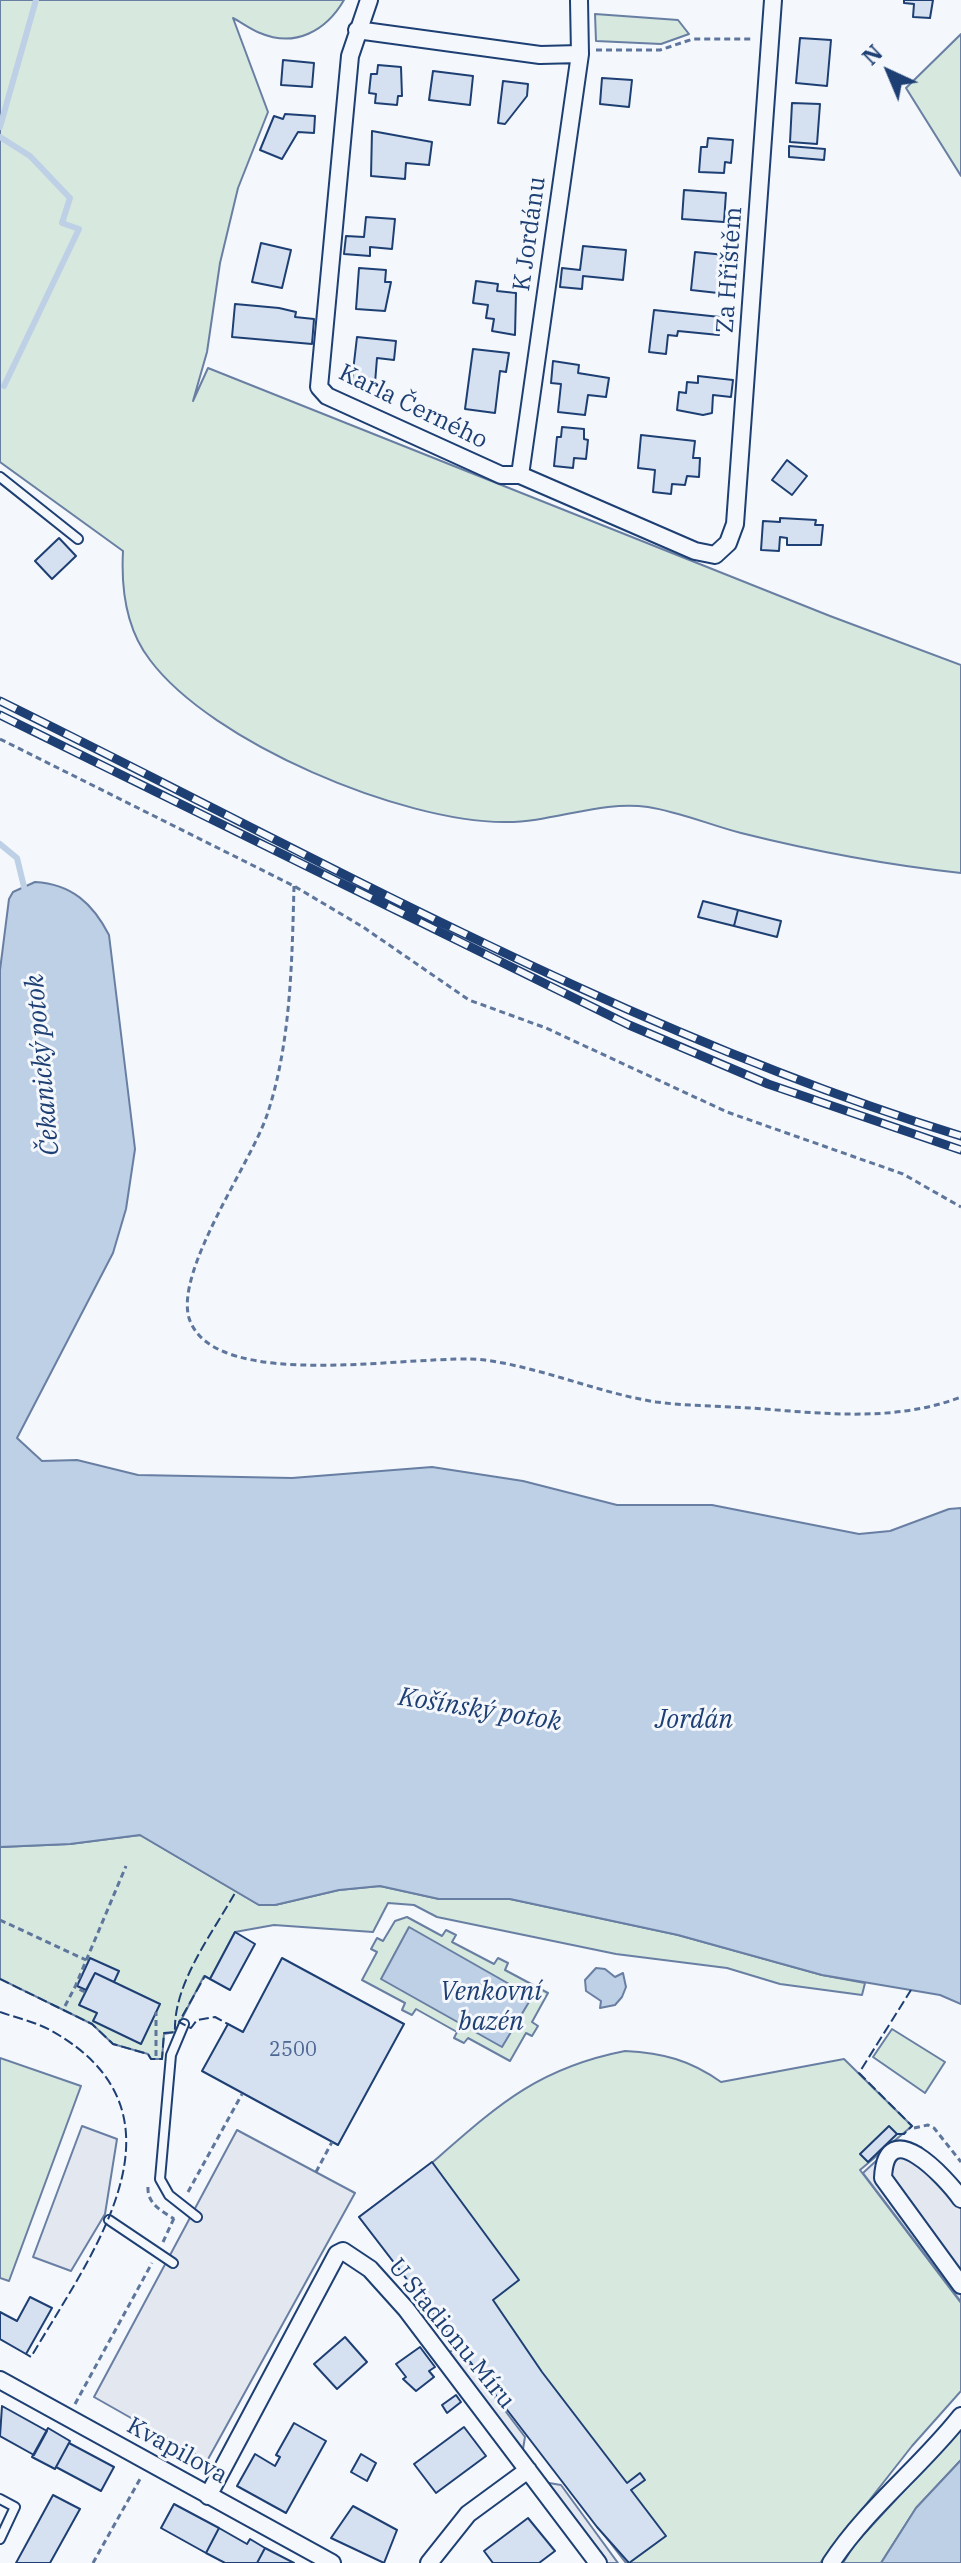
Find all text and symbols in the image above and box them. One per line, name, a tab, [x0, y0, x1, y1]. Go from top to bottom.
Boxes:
north arrow	[849, 32, 929, 112]
text: N	[856, 38, 888, 71]
street label: K Jordánu	[508, 175, 552, 293]
street label: Za Hřištěm	[711, 206, 749, 334]
street label: Karla Černého	[334, 359, 492, 455]
water label: Čekanický potok	[20, 973, 66, 1157]
water label: Košínský potok	[396, 1682, 564, 1738]
water label: Jordán	[655, 1704, 733, 1736]
water label: Venkovní bazén	[440, 1976, 542, 2038]
house number: 2500	[269, 2038, 317, 2062]
street label: U Stadionu Míru	[382, 2253, 520, 2415]
street label: Kvapilova	[122, 2412, 232, 2490]

